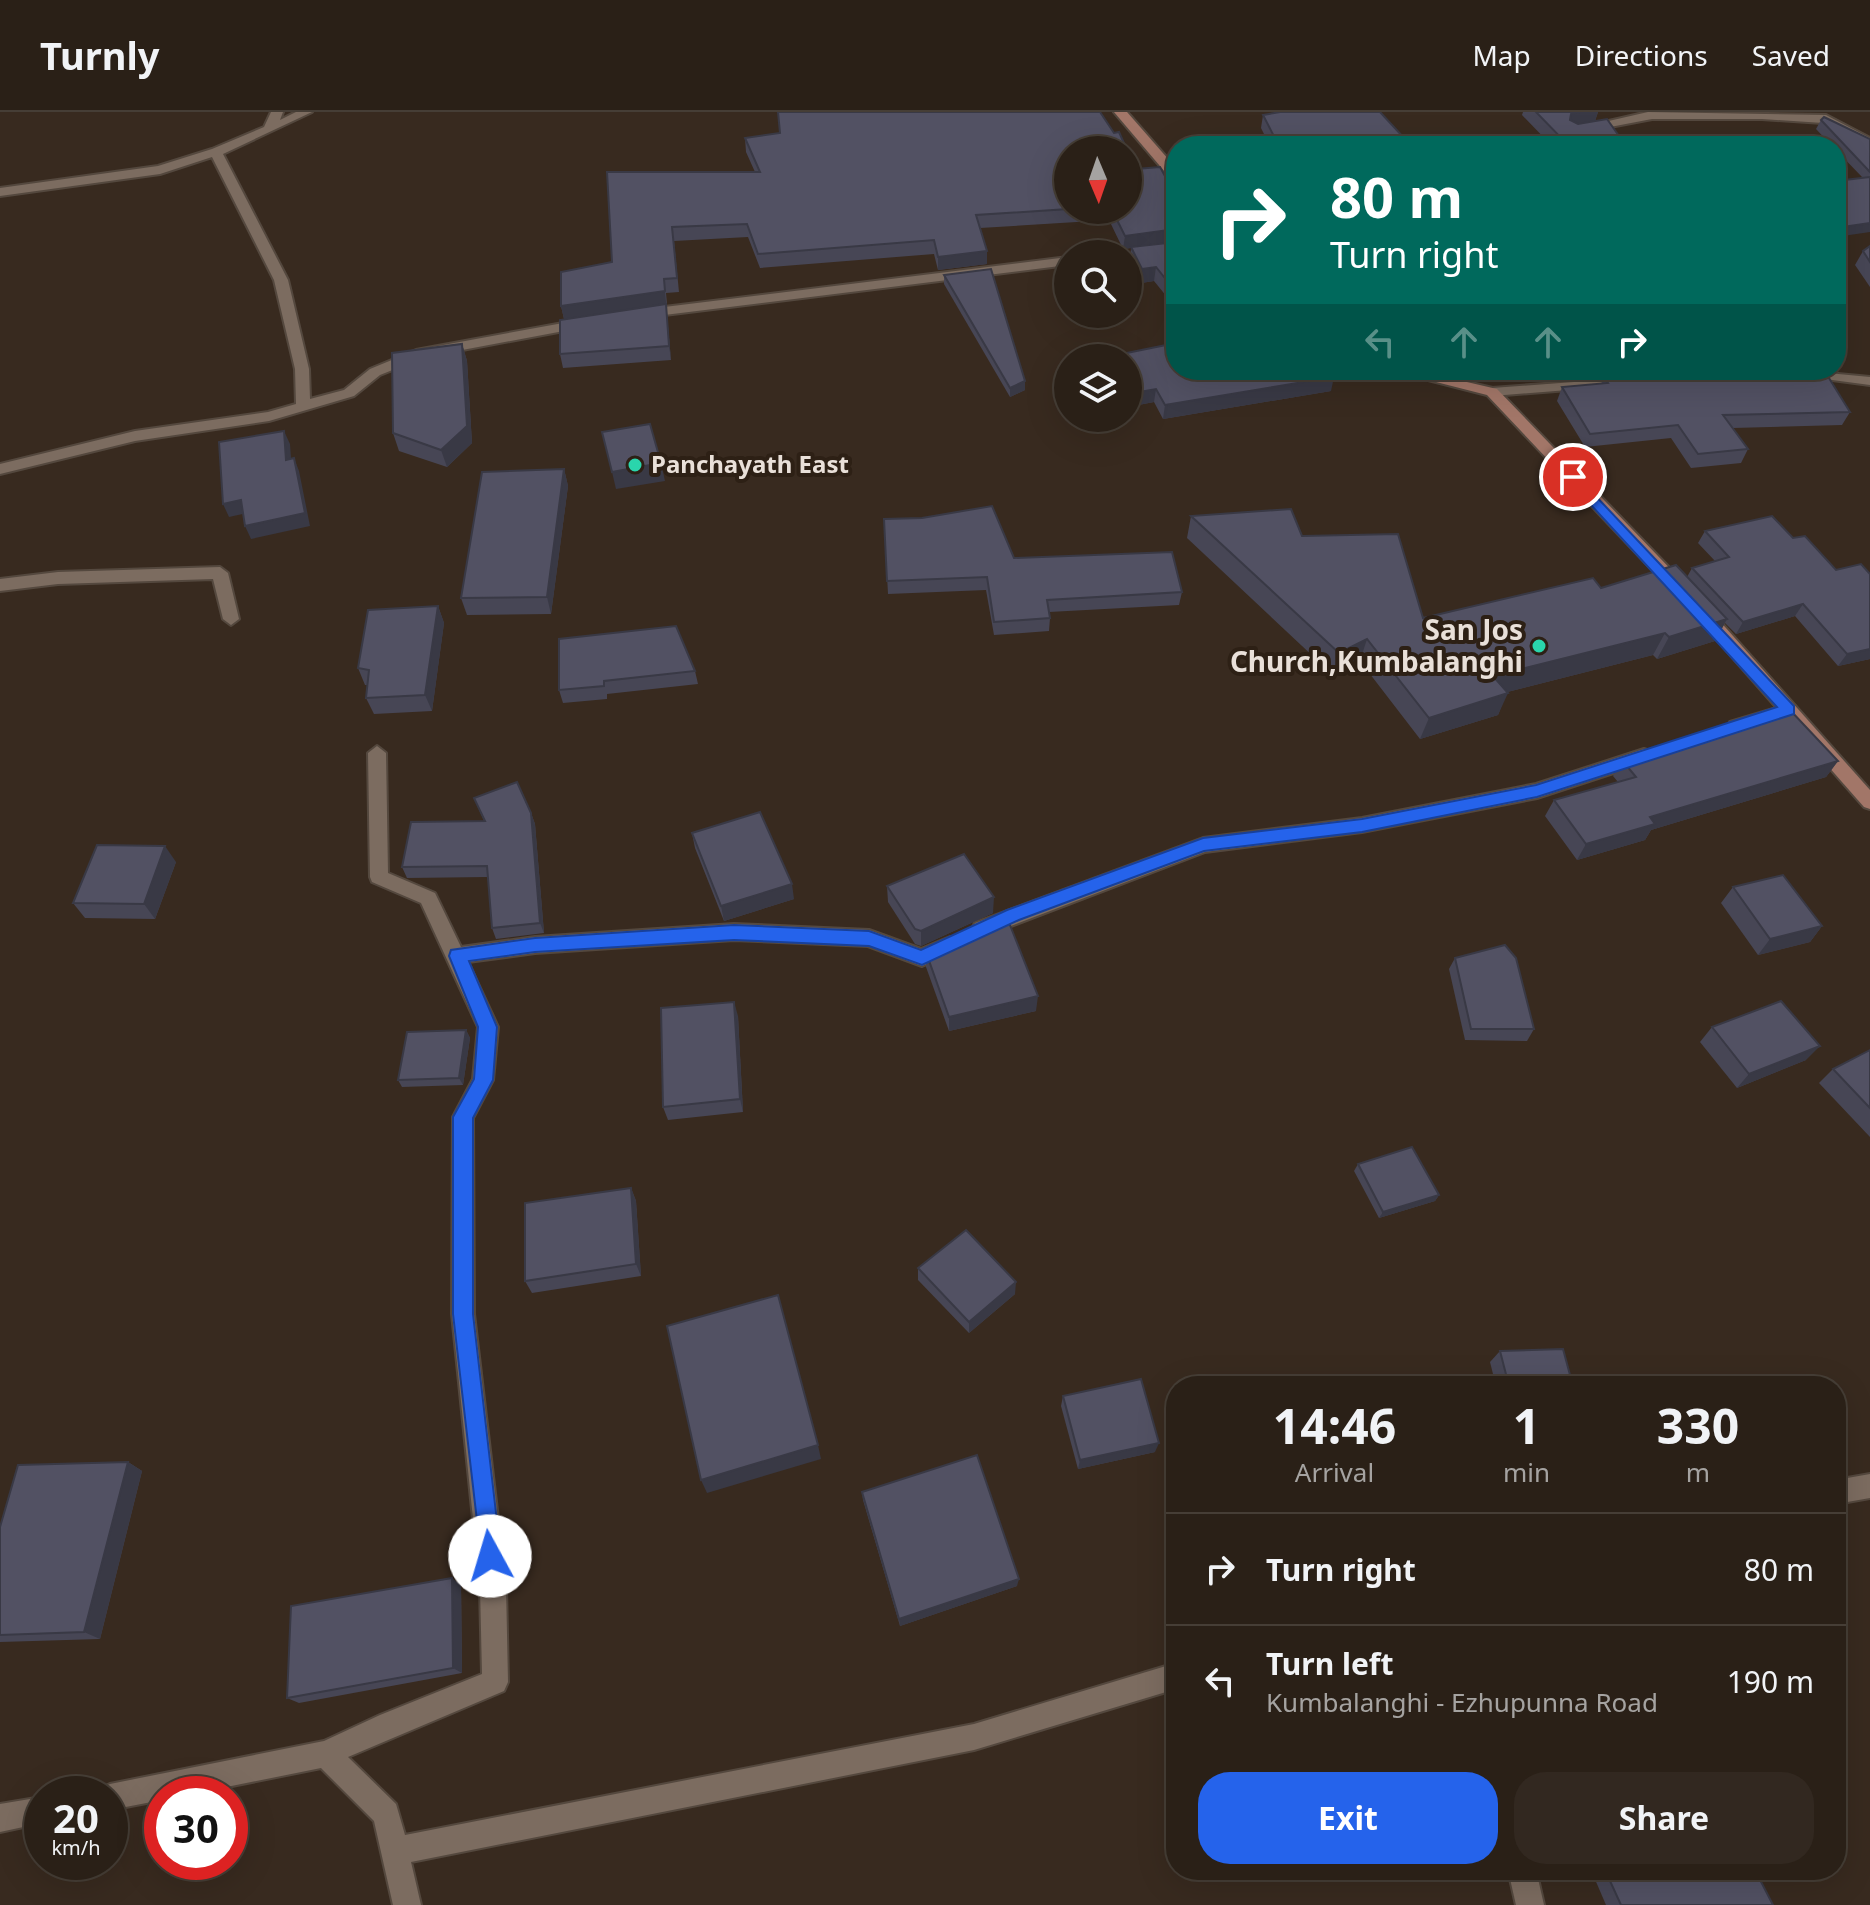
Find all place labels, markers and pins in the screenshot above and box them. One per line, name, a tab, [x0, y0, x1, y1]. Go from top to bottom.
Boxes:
pin	[1539, 443, 1607, 511]
place label: Panchayath East	[651, 447, 849, 480]
marker: Panchayath East	[626, 456, 644, 474]
place label: San Jos Church,Kumbalanghi	[1230, 610, 1523, 680]
marker: San Jos Church,Kumbalanghi	[1530, 637, 1548, 655]

